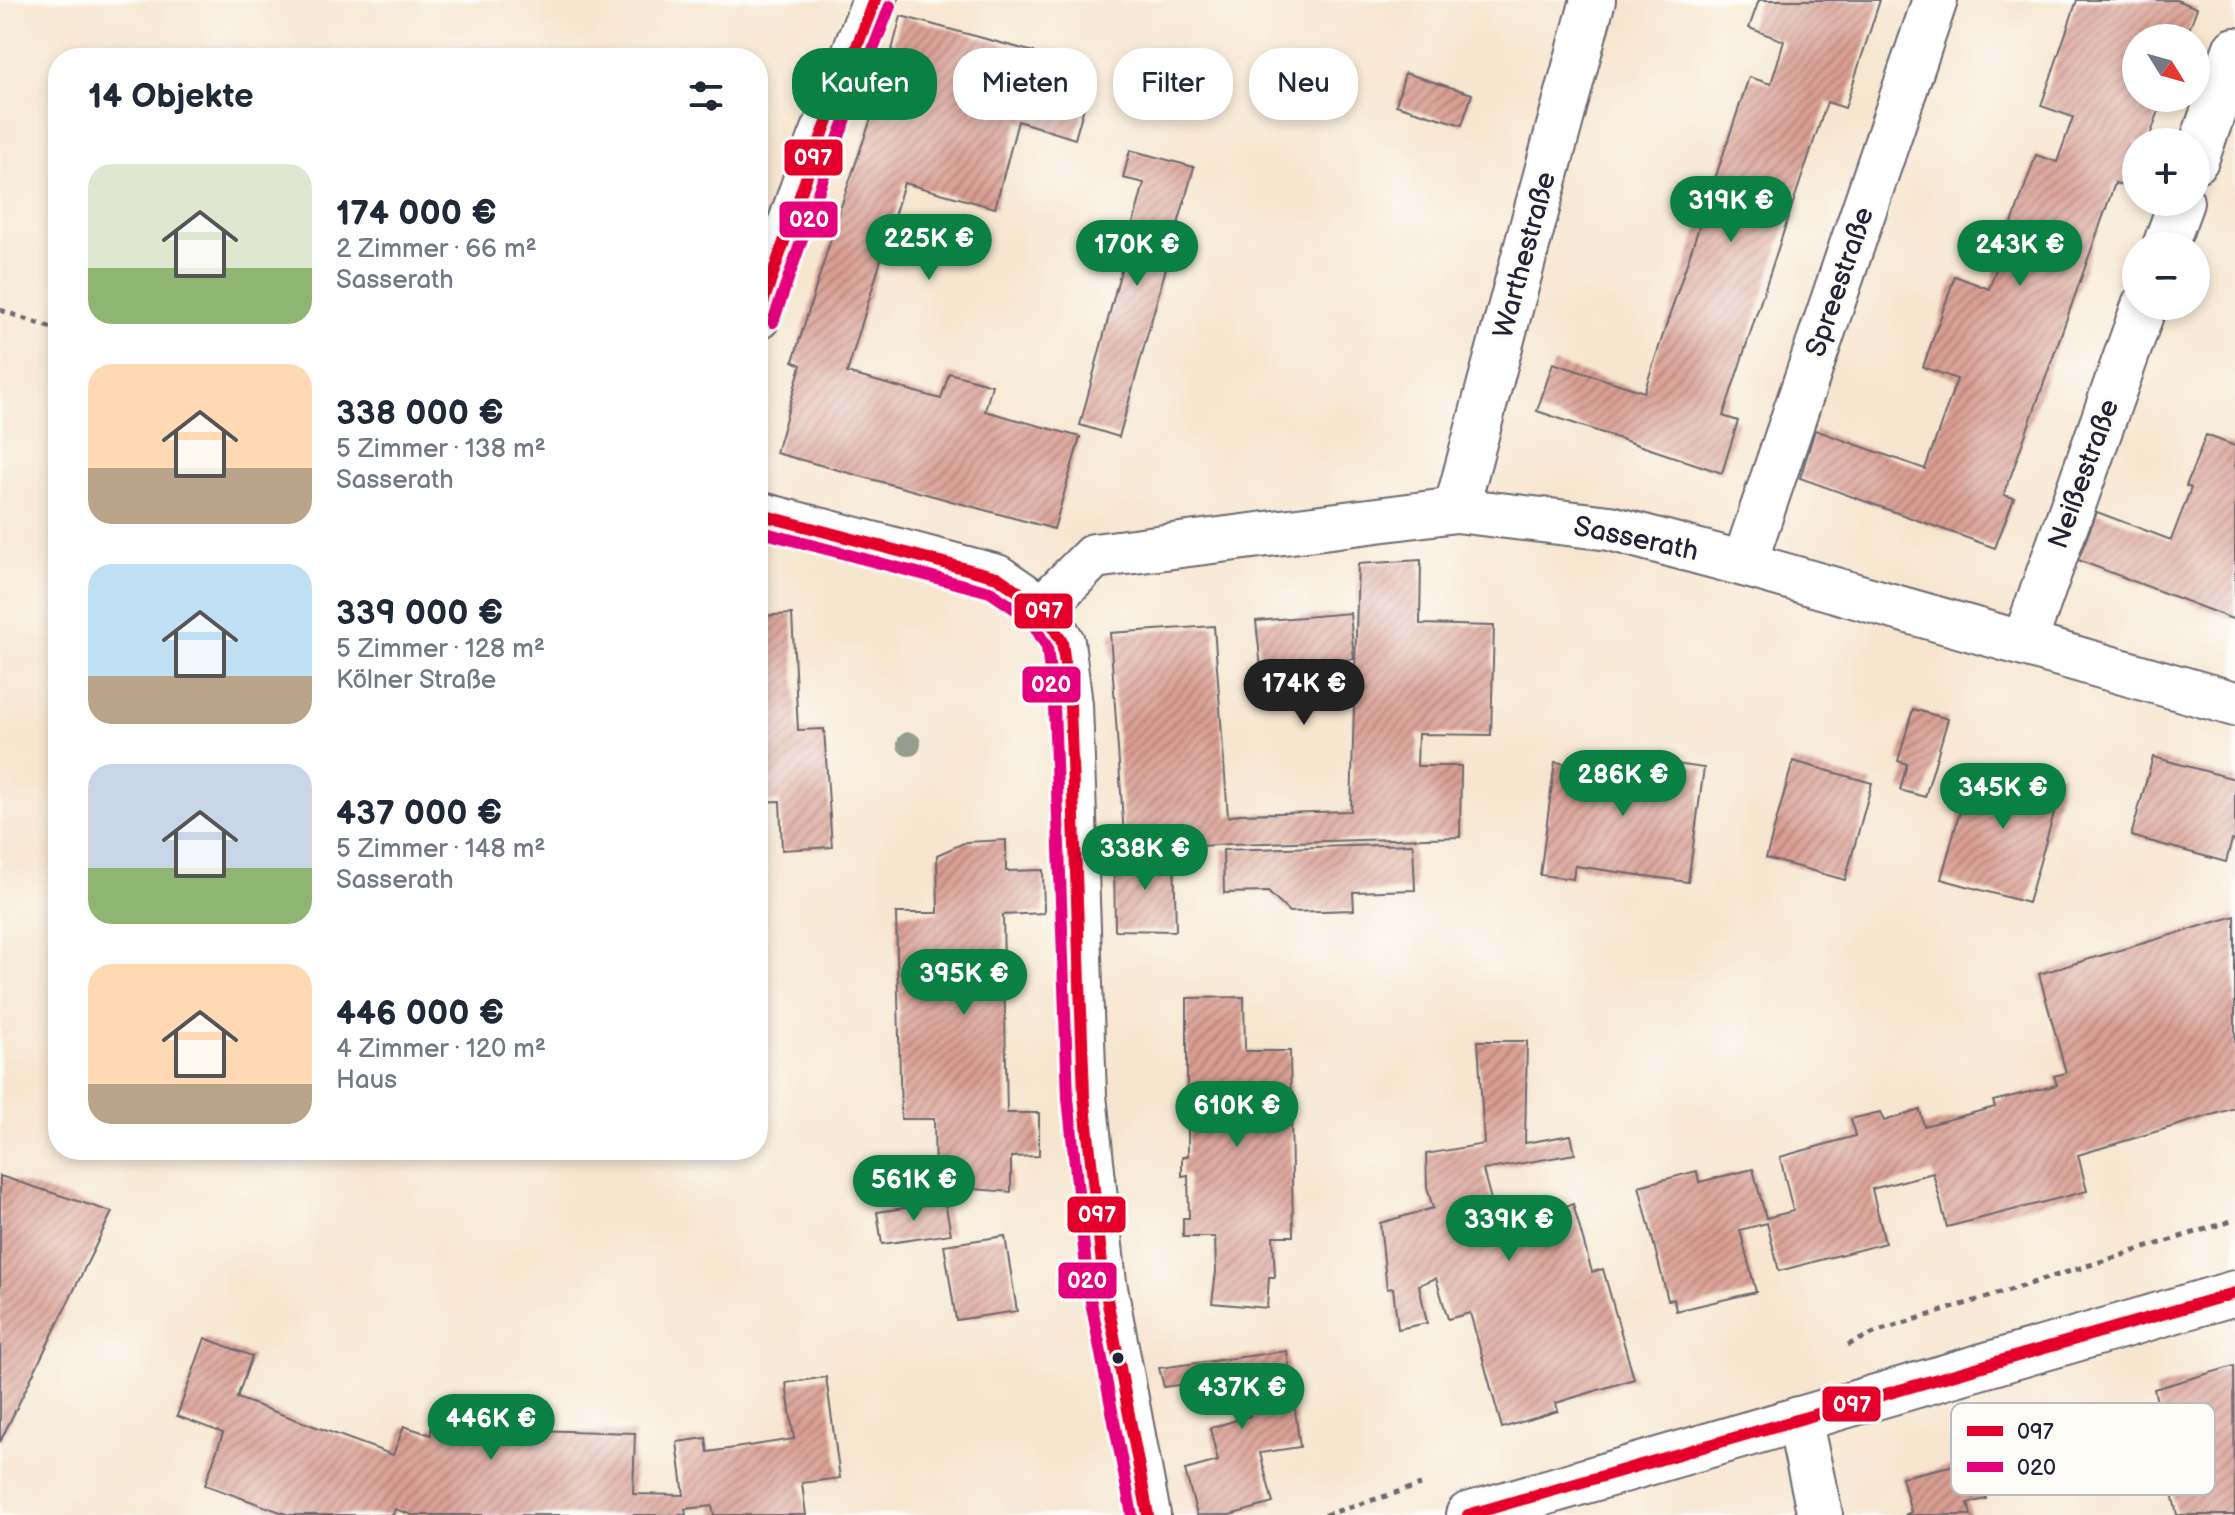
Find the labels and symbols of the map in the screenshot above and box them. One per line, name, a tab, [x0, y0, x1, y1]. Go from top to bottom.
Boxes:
north arrow	[2122, 24, 2210, 112]
line badge: 097	[783, 138, 844, 177]
text: 097	[794, 145, 832, 172]
street label: Warthestraße	[1487, 168, 1563, 342]
pin: 319K €	[1666, 176, 1796, 244]
line badge: 020	[778, 200, 839, 239]
street label: Spreestraße	[1799, 203, 1881, 361]
text: 020	[789, 207, 829, 234]
pin: 225K €	[864, 214, 994, 282]
pin: 170K €	[1072, 220, 1202, 288]
pin: 243K €	[1955, 220, 2085, 288]
street label: Neißestraße	[2042, 395, 2126, 553]
street label: Sasserath	[1571, 510, 1701, 568]
line badge: 097	[1013, 592, 1074, 630]
text: 097	[1025, 598, 1063, 625]
pin: 174K €	[1239, 659, 1369, 727]
line badge: 020	[1021, 665, 1082, 704]
text: 020	[1031, 672, 1071, 699]
pin: 286K €	[1558, 750, 1688, 818]
pin: 345K €	[1938, 763, 2068, 831]
pin: 338K €	[1080, 824, 1210, 892]
pin: 395K €	[899, 949, 1029, 1017]
pin: 610K €	[1172, 1081, 1302, 1149]
pin: 561K €	[849, 1155, 979, 1223]
line badge: 097	[1066, 1195, 1127, 1234]
pin: 339K €	[1444, 1195, 1574, 1263]
text: 097	[1078, 1202, 1116, 1229]
line badge: 020	[1057, 1261, 1118, 1300]
text: 020	[1067, 1268, 1107, 1295]
unlabelled marker	[1110, 1350, 1126, 1366]
pin: 437K €	[1177, 1363, 1307, 1431]
line badge: 097	[1821, 1385, 1882, 1423]
text: 097	[1833, 1392, 1871, 1419]
pin: 446K €	[426, 1394, 556, 1462]
legend	[1951, 1403, 2215, 1495]
text: 097	[2017, 1419, 2054, 1446]
text: 020	[2017, 1455, 2056, 1482]

